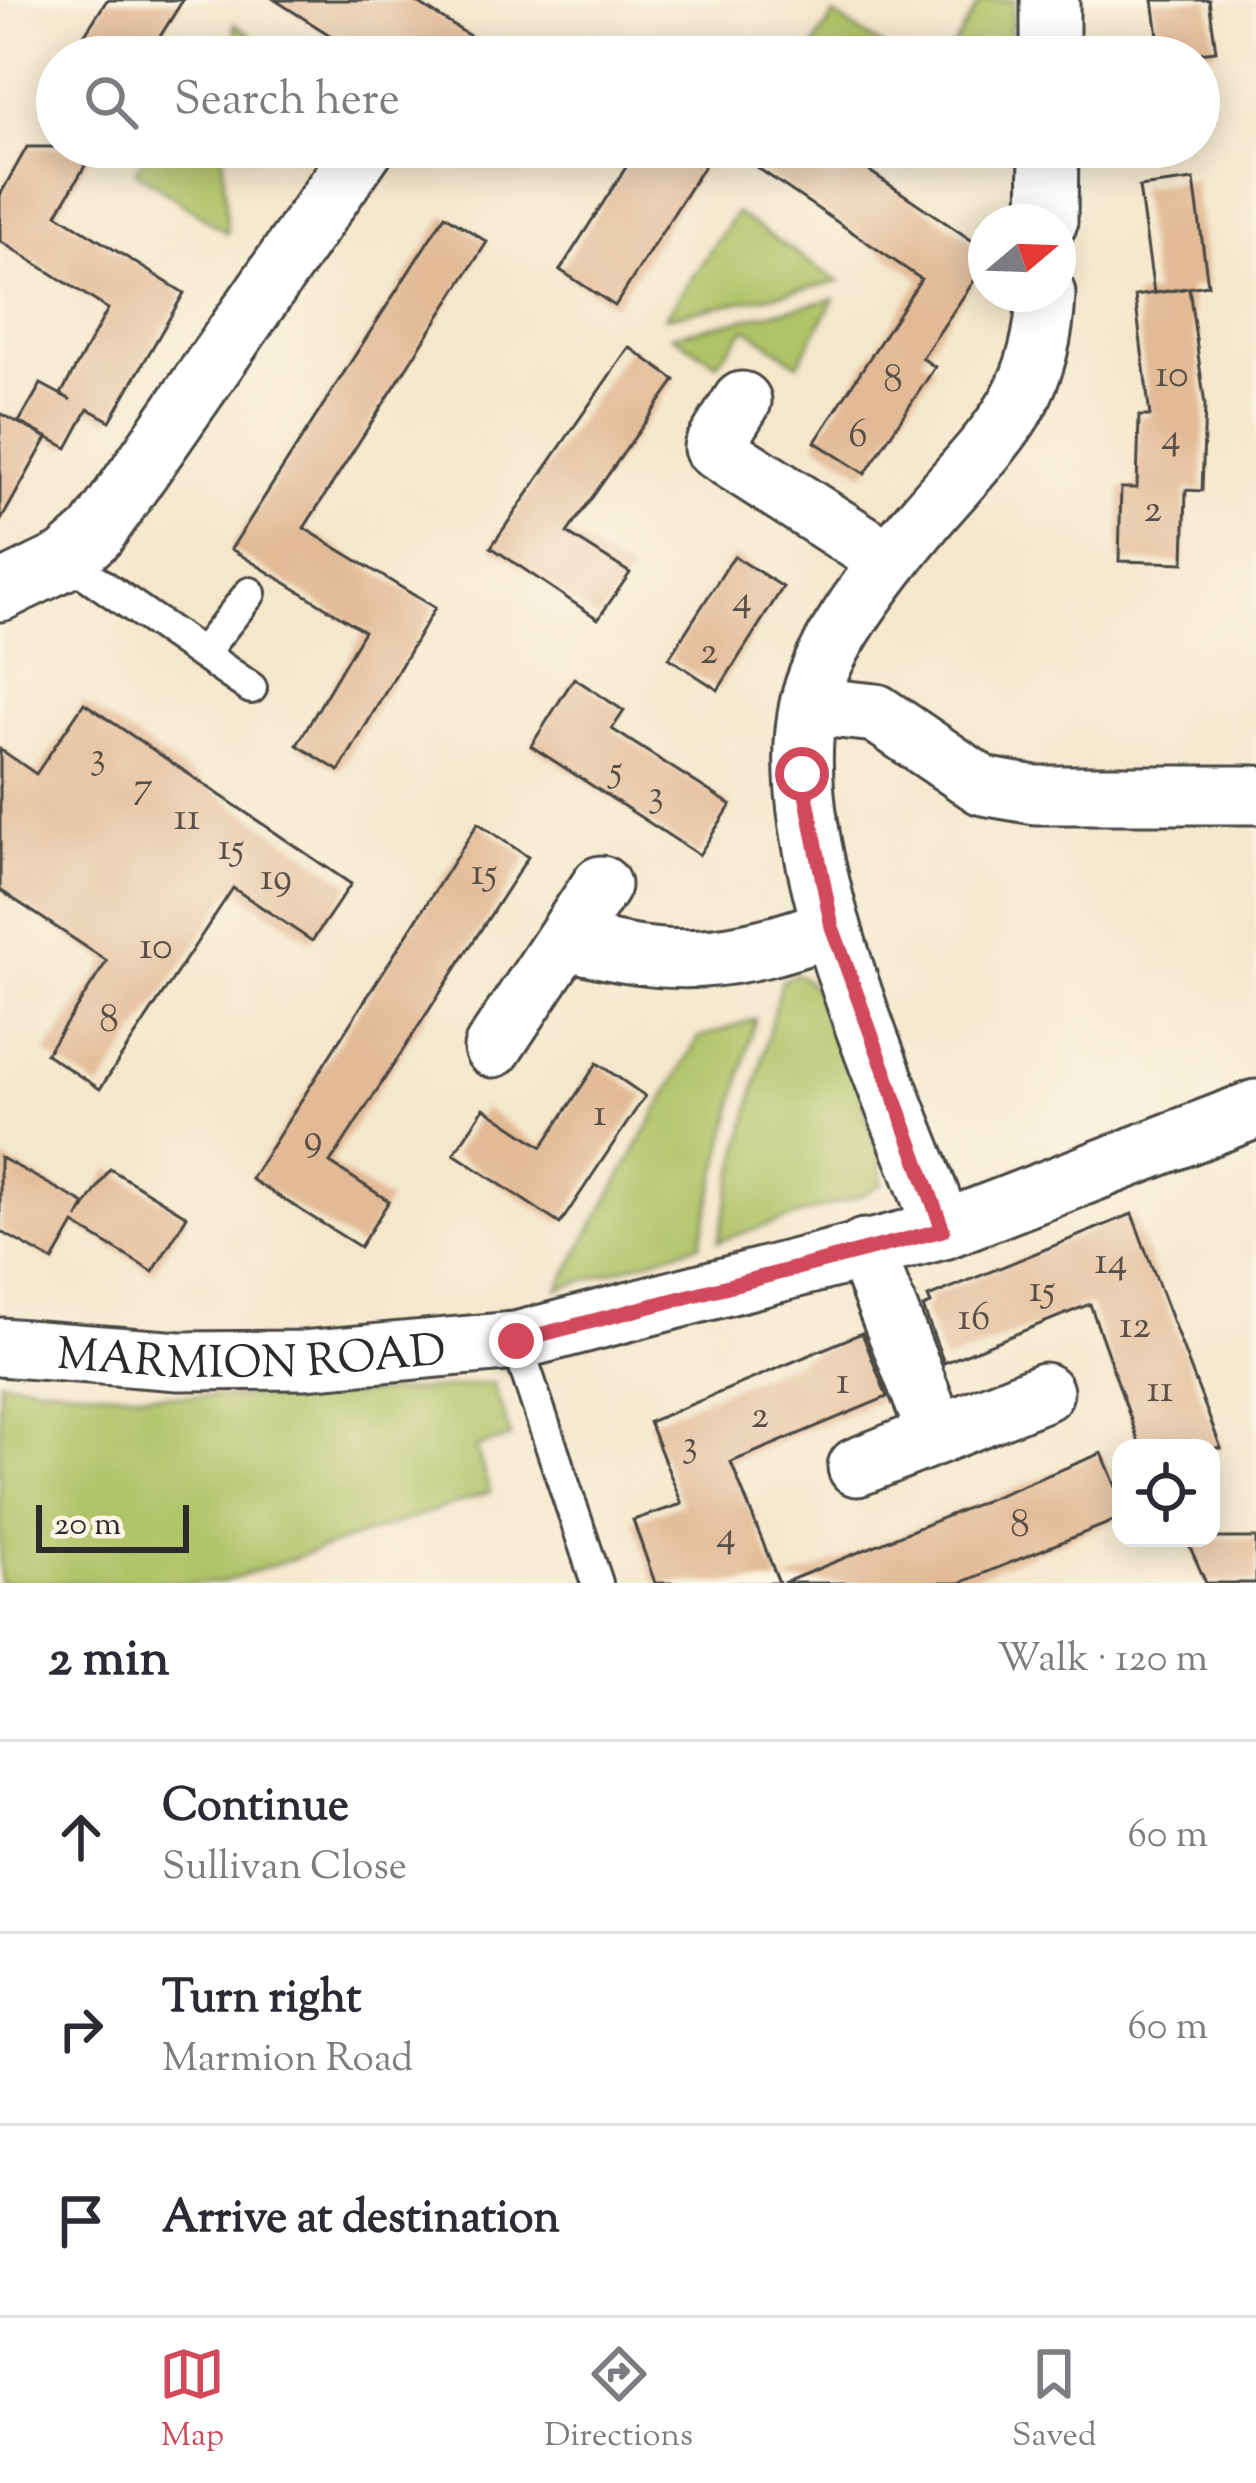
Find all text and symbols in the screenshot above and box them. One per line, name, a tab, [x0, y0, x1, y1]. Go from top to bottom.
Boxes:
search box	[36, 36, 1220, 168]
icon: search	[78, 69, 144, 135]
text: Search here	[174, 70, 400, 135]
north arrow	[968, 204, 1076, 312]
house number: 10	[1155, 349, 1189, 405]
house number: 8	[883, 354, 903, 410]
house number: 6	[848, 409, 868, 465]
house number: 4	[1161, 412, 1181, 468]
house number: 2	[1144, 484, 1162, 540]
house number: 4	[732, 574, 752, 630]
house number: 2	[700, 626, 718, 682]
house number: 3	[90, 731, 106, 787]
house number: 5	[607, 744, 623, 800]
route start	[775, 747, 829, 801]
house number: 7	[133, 761, 153, 817]
house number: 3	[648, 769, 664, 825]
house number: 11	[174, 792, 200, 848]
house number: 15	[218, 822, 244, 878]
house number: 15	[471, 847, 497, 903]
house number: 19	[260, 852, 292, 908]
house number: 10	[139, 921, 173, 977]
house number: 8	[99, 994, 119, 1050]
house number: 1	[593, 1088, 607, 1144]
house number: 9	[304, 1113, 322, 1169]
house number: 14	[1095, 1236, 1127, 1292]
house number: 15	[1029, 1264, 1055, 1320]
house number: 16	[958, 1292, 990, 1348]
house number: 12	[1119, 1300, 1151, 1356]
route end	[489, 1314, 543, 1368]
street label: MARMION ROAD	[54, 1320, 449, 1399]
house number: 1	[836, 1356, 850, 1412]
house number: 11	[1147, 1364, 1173, 1420]
house number: 2	[751, 1390, 769, 1446]
house number: 3	[682, 1419, 698, 1475]
map controls	[1112, 1439, 1220, 1547]
button: locate	[1112, 1439, 1220, 1547]
scale bar	[36, 1499, 189, 1552]
house number: 8	[1010, 1499, 1030, 1555]
text: 20 m	[54, 1502, 121, 1550]
house number: 4	[716, 1510, 736, 1566]
text: 2 min	[48, 1625, 170, 1698]
text: Walk · 120 m	[997, 1633, 1208, 1689]
text: Continue	[162, 1776, 349, 1841]
icon: ahead	[48, 1804, 114, 1870]
text: 60 m	[1127, 1809, 1208, 1865]
text: Sullivan Close	[162, 1841, 407, 1897]
text: Turn right	[162, 1968, 361, 2033]
icon: right	[48, 1996, 114, 2062]
text: 60 m	[1127, 2001, 1208, 2057]
text: Marmion Road	[162, 2033, 413, 2089]
icon: arrive	[48, 2188, 114, 2254]
text: Arrive at destination	[162, 2188, 560, 2253]
tab: Map	[159, 2341, 225, 2461]
tab: Directions	[544, 2341, 693, 2461]
tab: Saved	[1012, 2341, 1097, 2461]

